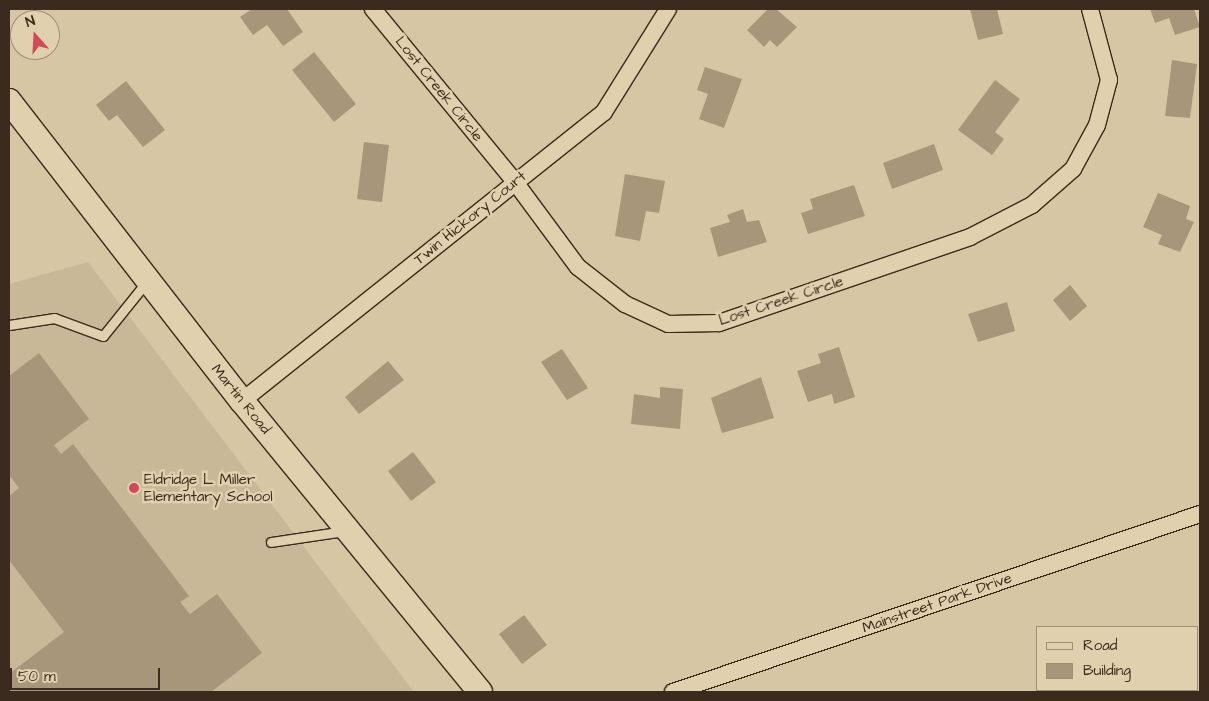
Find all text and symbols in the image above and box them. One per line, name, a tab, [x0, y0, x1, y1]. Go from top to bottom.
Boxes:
north arrow	[10, 10, 60, 60]
text: N	[23, 11, 38, 33]
street label: Lost Creek Circle	[391, 33, 487, 145]
street label: Twin Hickory Court	[410, 167, 530, 269]
street label: Lost Creek Circle	[716, 272, 846, 330]
street label: Martin Road	[207, 360, 275, 438]
place label: Eldridge L Miller Elementary School	[144, 470, 273, 505]
marker: Eldridge L Miller Elementary School	[128, 482, 140, 494]
street label: Mainstreet Park Drive	[860, 569, 1014, 637]
legend	[1036, 626, 1199, 691]
text: Road	[1083, 635, 1117, 656]
scale bar	[12, 658, 162, 690]
text: Building	[1083, 660, 1131, 681]
text: 50 m	[18, 666, 56, 687]

